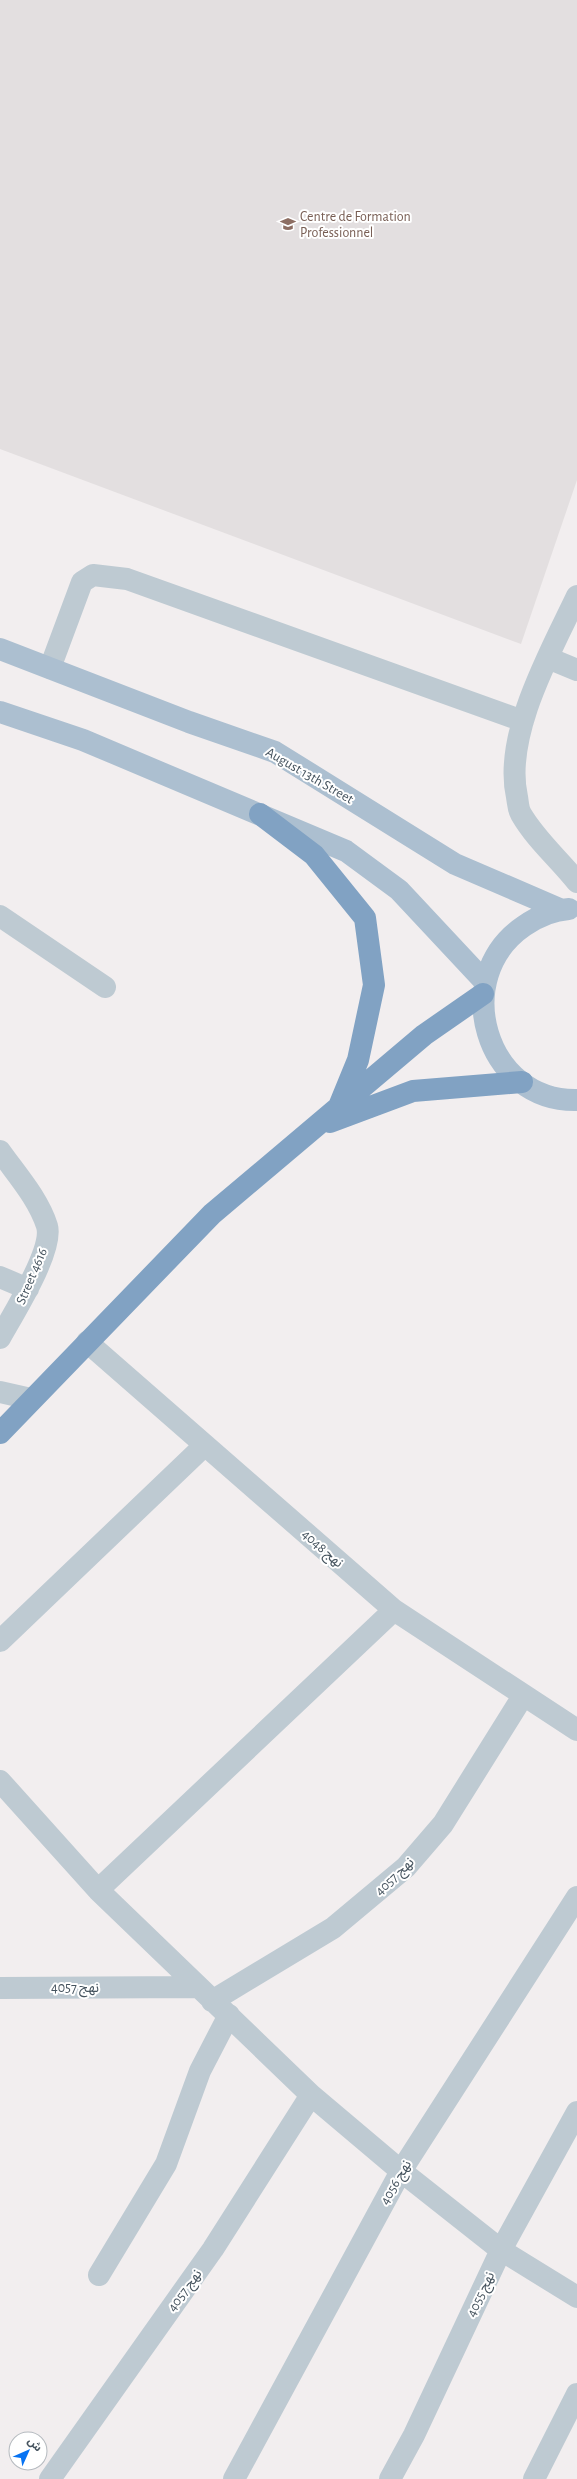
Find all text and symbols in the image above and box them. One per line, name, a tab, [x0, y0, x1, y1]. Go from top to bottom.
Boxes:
place label: Centre de Formation Professionnel	[300, 210, 411, 240]
school or university icon: Centre de Formation Professionnel	[279, 215, 297, 233]
street label: August 13th Street	[263, 745, 356, 807]
street label: Street 4616	[14, 1246, 50, 1307]
street label: نهج 4048	[297, 1527, 346, 1573]
street label: نهج 4057	[373, 1855, 419, 1901]
street label: نهج 4057	[51, 1981, 99, 1998]
street label: نهج 4056	[378, 2158, 417, 2209]
street label: نهج 4057	[165, 2267, 207, 2316]
street label: نهج 4055	[464, 2269, 500, 2320]
north arrow	[8, 2431, 48, 2471]
text: ش	[25, 2435, 44, 2454]

